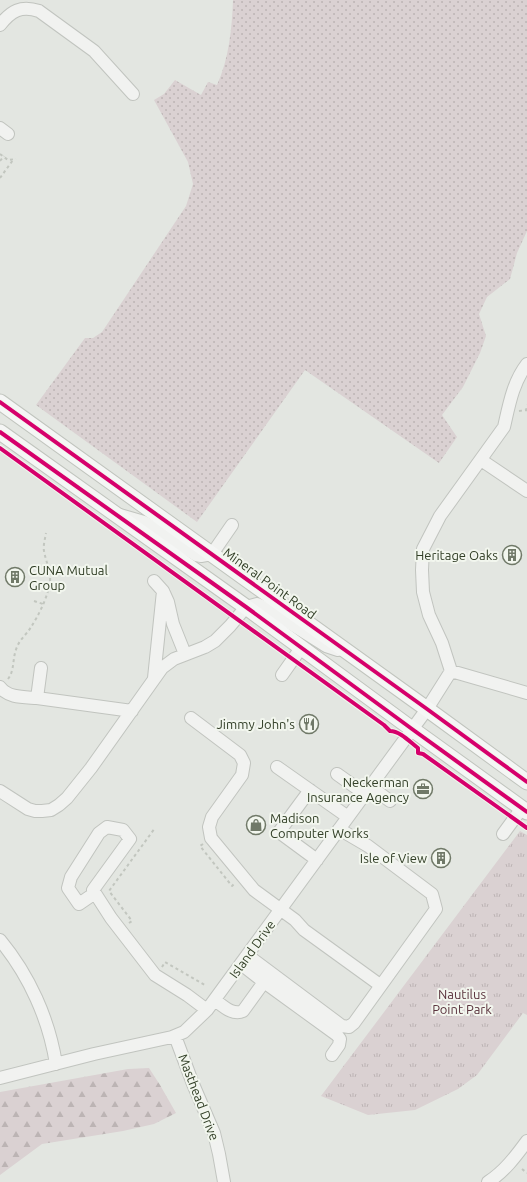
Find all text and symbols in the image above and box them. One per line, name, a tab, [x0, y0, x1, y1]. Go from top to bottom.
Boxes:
building icon: Heritage Oaks	[501, 544, 523, 566]
street label: Mineral Point Road	[221, 545, 319, 621]
place label: Heritage Oaks	[415, 548, 498, 562]
place label: CUNA Mutual Group	[29, 563, 108, 592]
building icon: CUNA Mutual Group	[4, 566, 26, 588]
restaurant icon: Jimmy John's	[298, 713, 320, 735]
place label: Jimmy John's	[216, 717, 295, 731]
place label: Neckerman Insurance Agency	[307, 775, 409, 804]
office icon: Neckerman Insurance Agency	[412, 778, 434, 800]
place label: Madison Computer Works	[270, 811, 369, 840]
shop icon: Madison Computer Works	[245, 814, 267, 836]
building icon: Isle of View	[430, 847, 452, 869]
place label: Isle of View	[360, 851, 427, 865]
street label: Island Drive	[226, 917, 278, 981]
park label: Nautilus Point Park	[432, 987, 492, 1016]
street label: Masthead Drive	[176, 1052, 222, 1142]

